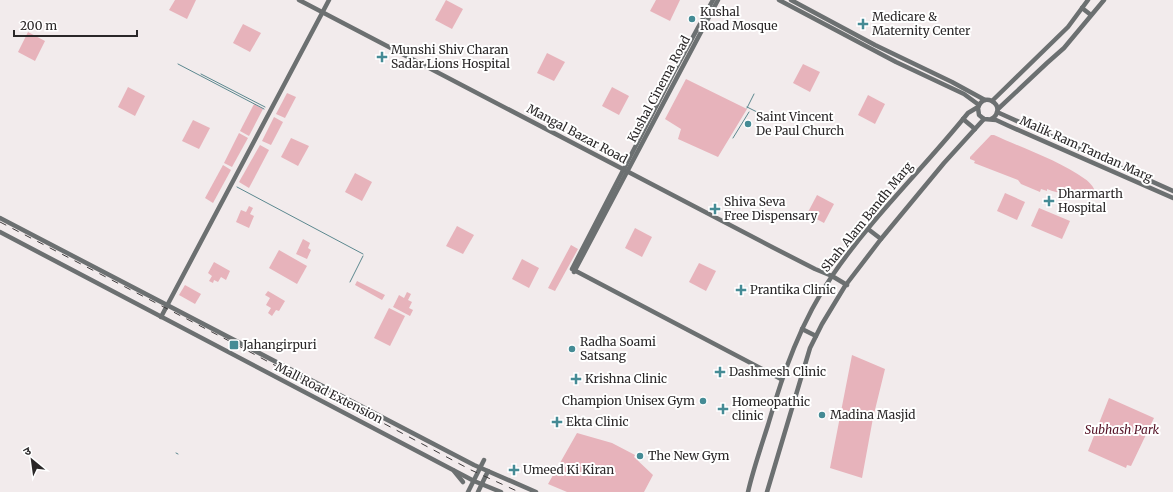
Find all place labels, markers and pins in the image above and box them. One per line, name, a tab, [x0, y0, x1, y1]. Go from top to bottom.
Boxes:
place label: Kushal Road Mosque	[700, 4, 778, 33]
place label: Medicare & Maternity Center	[872, 9, 971, 38]
marker: Kushal Road Mosque	[687, 14, 697, 24]
marker: Medicare & Maternity Center	[857, 18, 869, 30]
place label: Munshi Shiv Charan Sadar Lions Hospital	[391, 42, 510, 71]
marker: Munshi Shiv Charan Sadar Lions Hospital	[376, 51, 388, 63]
place label: Saint Vincent De Paul Church	[756, 109, 844, 138]
marker: Saint Vincent De Paul Church	[743, 119, 753, 129]
place label: Dharmarth Hospital	[1058, 186, 1123, 215]
place label: Shiva Seva Free Dispensary	[724, 194, 817, 223]
marker: Dharmarth Hospital	[1043, 195, 1055, 207]
marker: Shiva Seva Free Dispensary	[709, 203, 721, 215]
place label: Prantika Clinic	[750, 282, 836, 297]
marker: Prantika Clinic	[735, 284, 747, 296]
place label: Radha Soami Satsang	[580, 334, 656, 363]
place label: Jahangirpuri	[242, 337, 317, 352]
marker: Jahangirpuri	[228, 339, 240, 351]
marker: Radha Soami Satsang	[567, 344, 577, 354]
place label: Dashmesh Clinic	[729, 364, 826, 379]
marker: Dashmesh Clinic	[714, 366, 726, 378]
place label: Krishna Clinic	[585, 371, 667, 386]
marker: Krishna Clinic	[570, 373, 582, 385]
place label: Champion Unisex Gym	[562, 393, 695, 408]
place label: Homeopathic clinic	[732, 394, 810, 423]
marker: Champion Unisex Gym	[698, 396, 708, 406]
marker: Homeopathic clinic	[717, 403, 729, 415]
place label: Madina Masjid	[830, 407, 915, 422]
marker: Madina Masjid	[817, 410, 827, 420]
place label: Ekta Clinic	[566, 414, 629, 429]
marker: Ekta Clinic	[551, 416, 563, 428]
place label: The New Gym	[648, 448, 729, 463]
marker: The New Gym	[635, 451, 645, 461]
place label: Umeed Ki Kiran	[523, 462, 614, 477]
marker: Umeed Ki Kiran	[508, 464, 520, 476]

